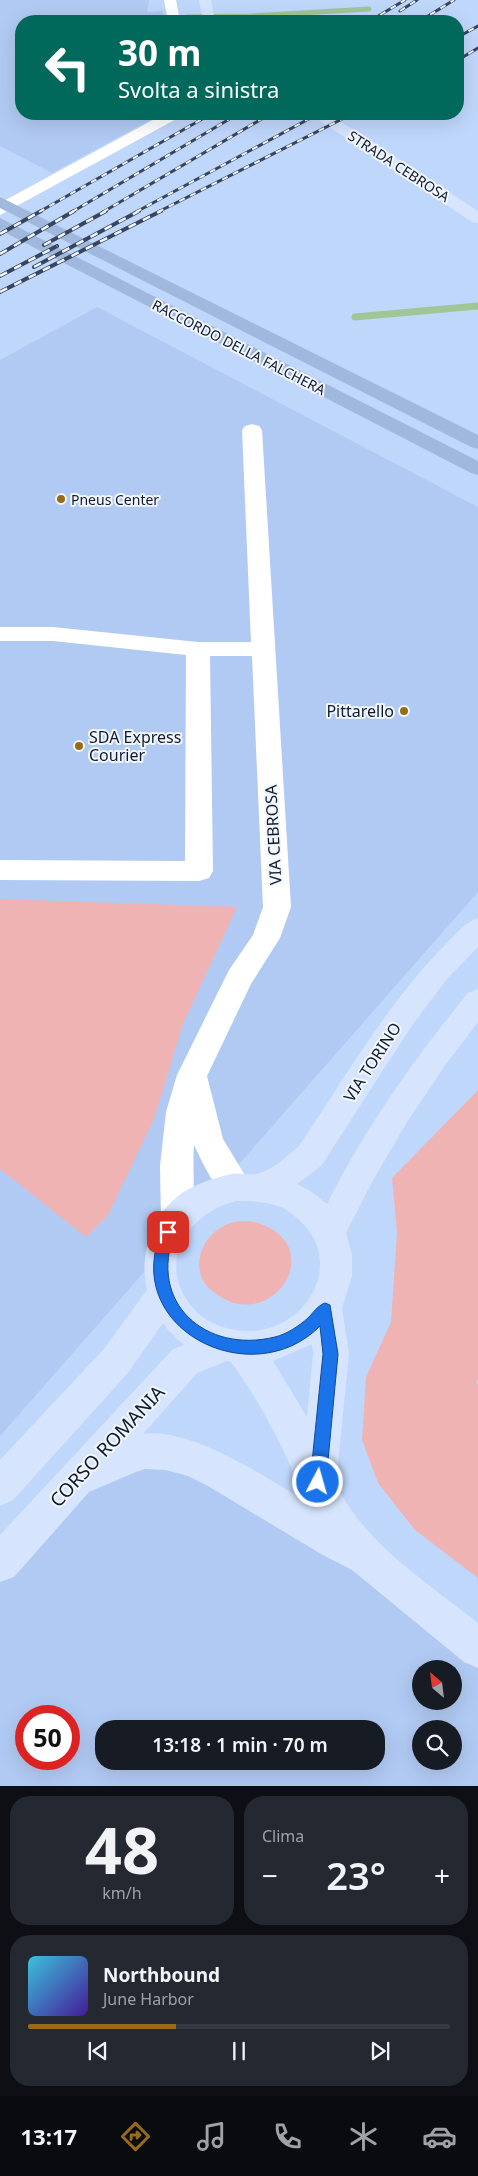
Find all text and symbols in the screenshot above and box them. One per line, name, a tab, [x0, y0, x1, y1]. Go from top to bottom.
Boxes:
text: 30 m	[118, 29, 201, 76]
icon: left	[35, 35, 100, 100]
text: Svolta a sinistra	[118, 74, 279, 104]
street label: STRADA CEBROSA	[344, 126, 454, 206]
street label: RACCORDO DELLA FALCHERA	[149, 295, 329, 399]
place label: Pneus Center	[71, 490, 159, 509]
marker: Pneus Center	[55, 493, 67, 505]
place label: Pittarello	[326, 700, 394, 722]
marker: Pittarello	[398, 705, 410, 717]
place label: SDA Express Courier	[89, 726, 181, 766]
marker: SDA Express Courier	[73, 740, 85, 752]
street label: VIA CEBROSA	[259, 784, 287, 886]
street label: VIA TORINO	[338, 1018, 406, 1106]
pin	[147, 1211, 189, 1253]
icon: arrive	[154, 1218, 182, 1246]
street label: CORSO ROMANIA	[44, 1379, 171, 1512]
position arrow	[291, 1455, 343, 1507]
north arrow	[412, 1660, 462, 1710]
map controls	[412, 1660, 462, 1770]
speed limit sign: 50	[15, 1705, 80, 1770]
button: search	[412, 1720, 462, 1770]
text: 13:18 · 1 min · 70 m	[152, 1732, 328, 1758]
text: 48	[85, 1805, 159, 1893]
text: Clima	[262, 1825, 304, 1847]
text: 23°	[326, 1849, 386, 1901]
text: −	[262, 1856, 278, 1894]
text: +	[434, 1856, 450, 1894]
text: km/h	[102, 1882, 142, 1904]
text: Northbound	[103, 1962, 220, 1988]
text: June Harbor	[103, 1988, 194, 2010]
icon: previous	[84, 2037, 112, 2065]
icon: pause	[225, 2037, 253, 2065]
icon: next	[366, 2037, 394, 2065]
icon: directions	[118, 2119, 153, 2154]
icon: music	[194, 2119, 229, 2154]
icon: phone	[270, 2119, 305, 2154]
icon: climate	[346, 2119, 381, 2154]
icon: car	[422, 2119, 457, 2154]
text: 13:17	[21, 2121, 77, 2151]

